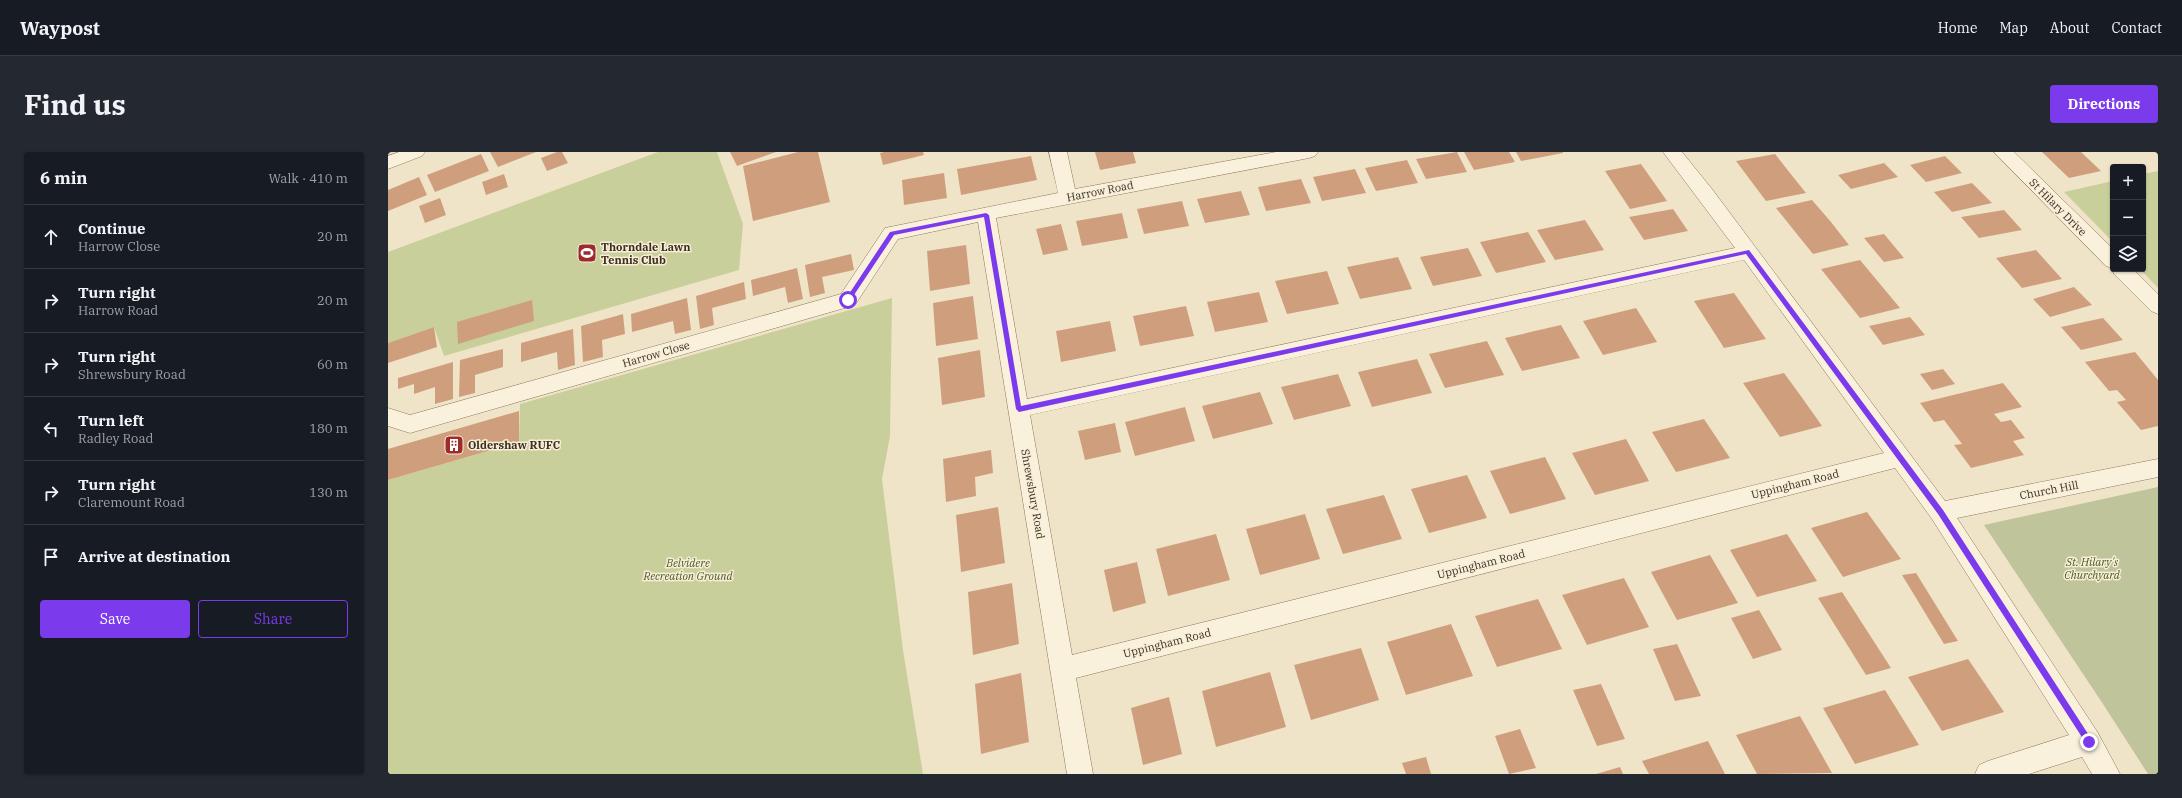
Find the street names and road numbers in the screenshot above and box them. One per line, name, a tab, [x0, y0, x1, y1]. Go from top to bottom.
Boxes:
street label: St Hilary Drive	[2026, 175, 2090, 239]
street label: Harrow Road	[1065, 178, 1135, 204]
street label: Harrow Close	[621, 338, 691, 370]
street label: Shrewsbury Road	[1018, 448, 1048, 540]
street label: Uppingham Road	[1750, 466, 1841, 502]
street label: Church Hill	[2018, 477, 2080, 503]
street label: Uppingham Road	[1436, 546, 1527, 582]
street label: Uppingham Road	[1122, 625, 1213, 661]

